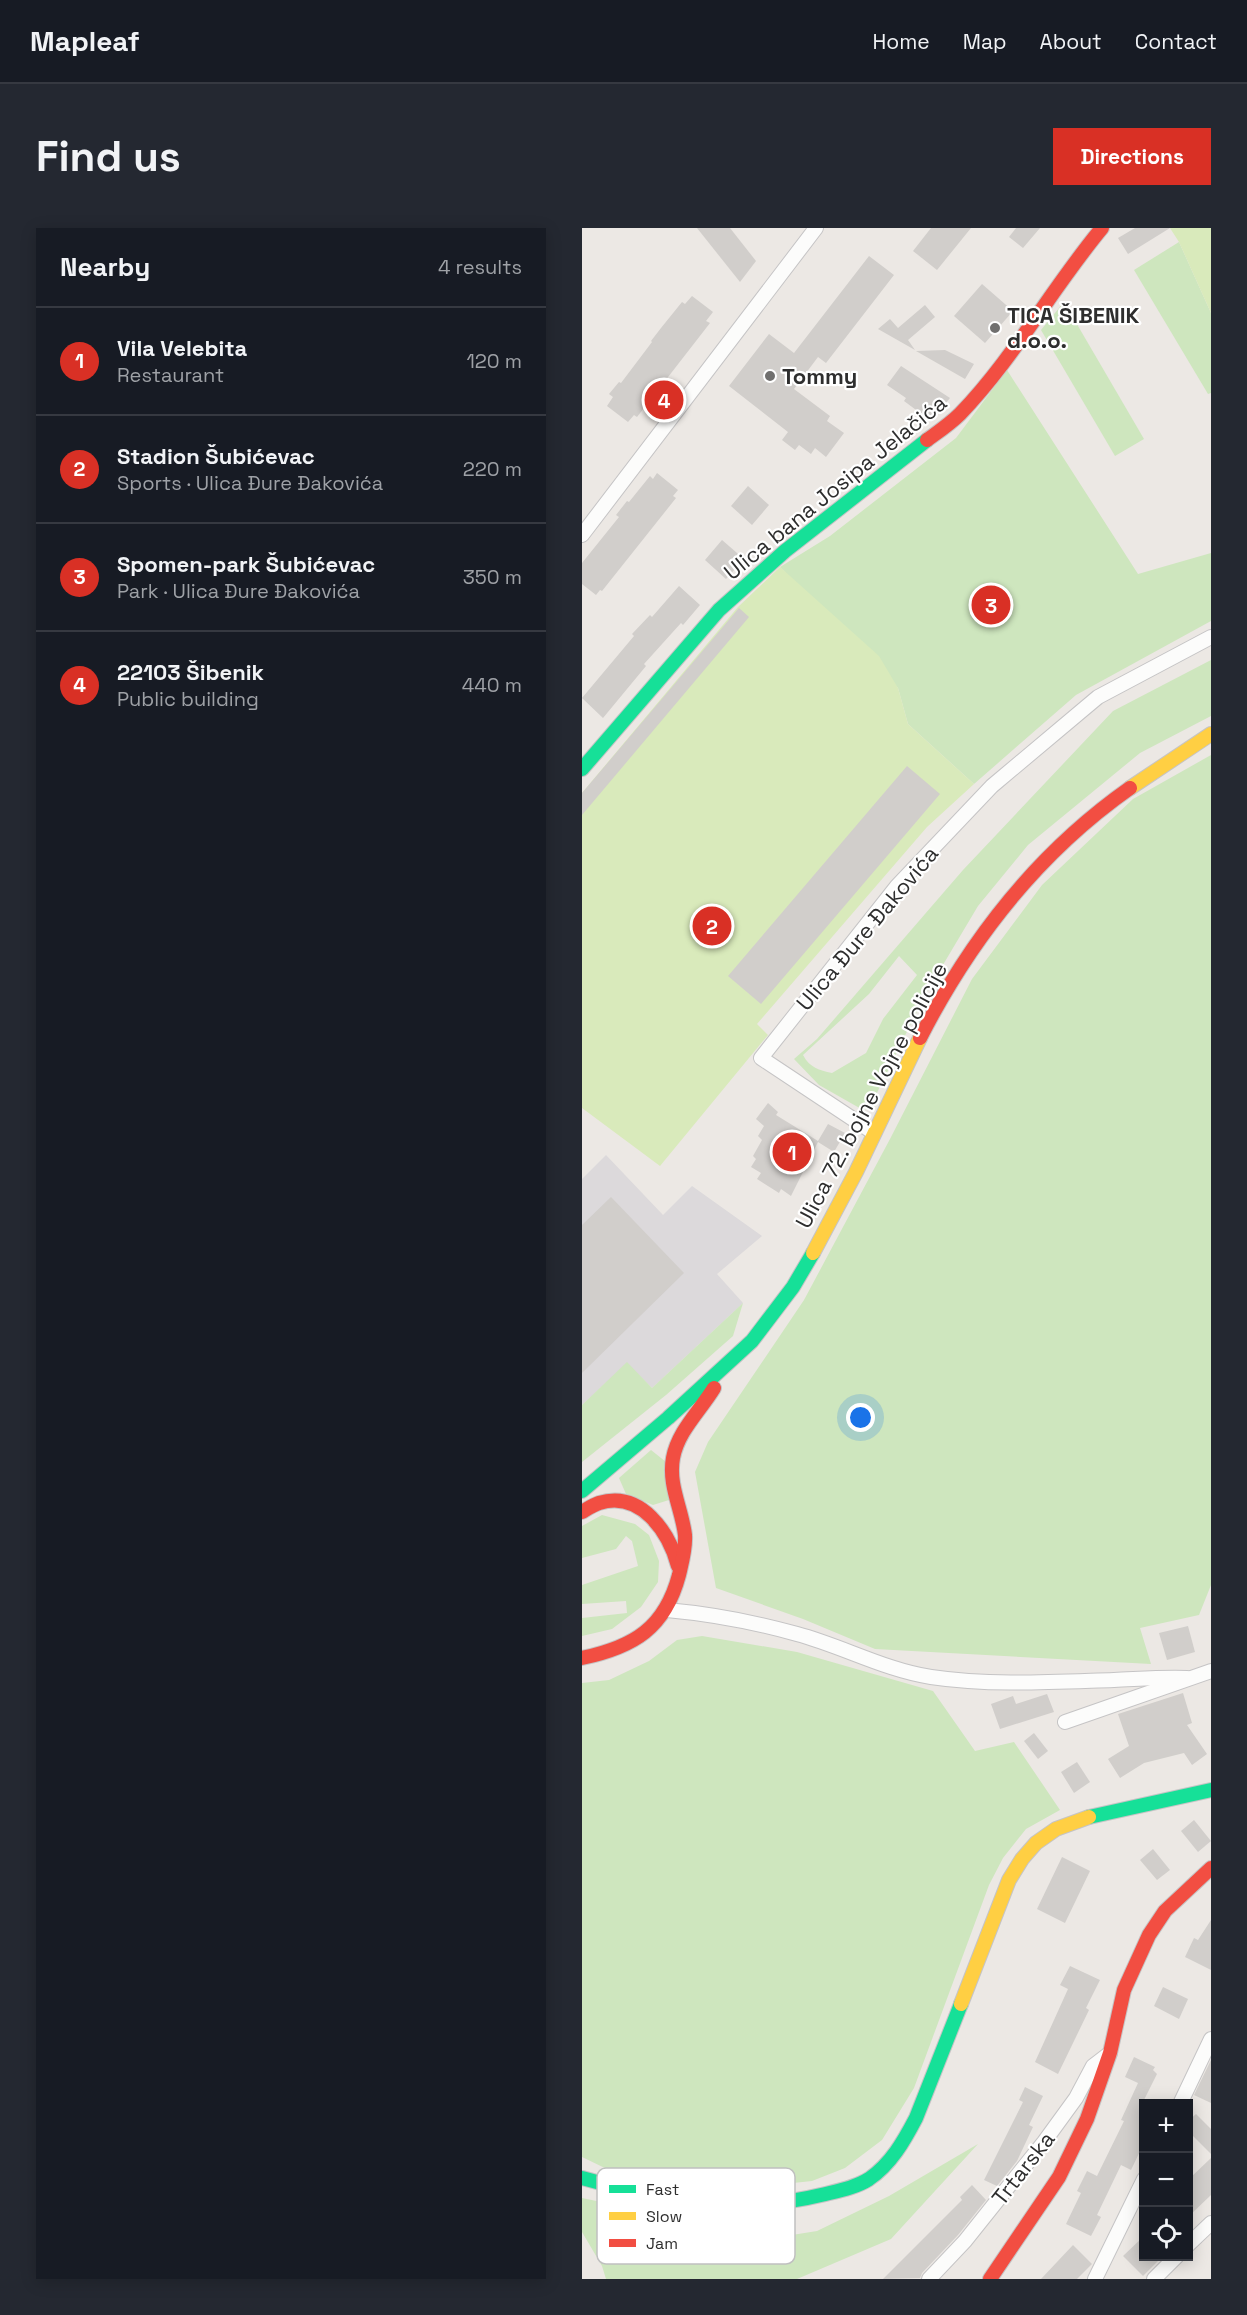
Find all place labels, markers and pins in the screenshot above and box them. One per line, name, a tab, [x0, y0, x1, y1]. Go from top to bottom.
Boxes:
place label: TICA ŠIBENIK d.o.o.	[1007, 301, 1139, 354]
marker: TICA ŠIBENIK d.o.o.	[988, 321, 1002, 335]
place label: Tommy	[782, 362, 857, 390]
marker: Tommy	[763, 369, 777, 383]
pin: 4	[644, 378, 683, 423]
pin: 3	[972, 582, 1010, 628]
pin: 2	[692, 904, 732, 948]
pin: 1	[772, 1130, 812, 1174]

